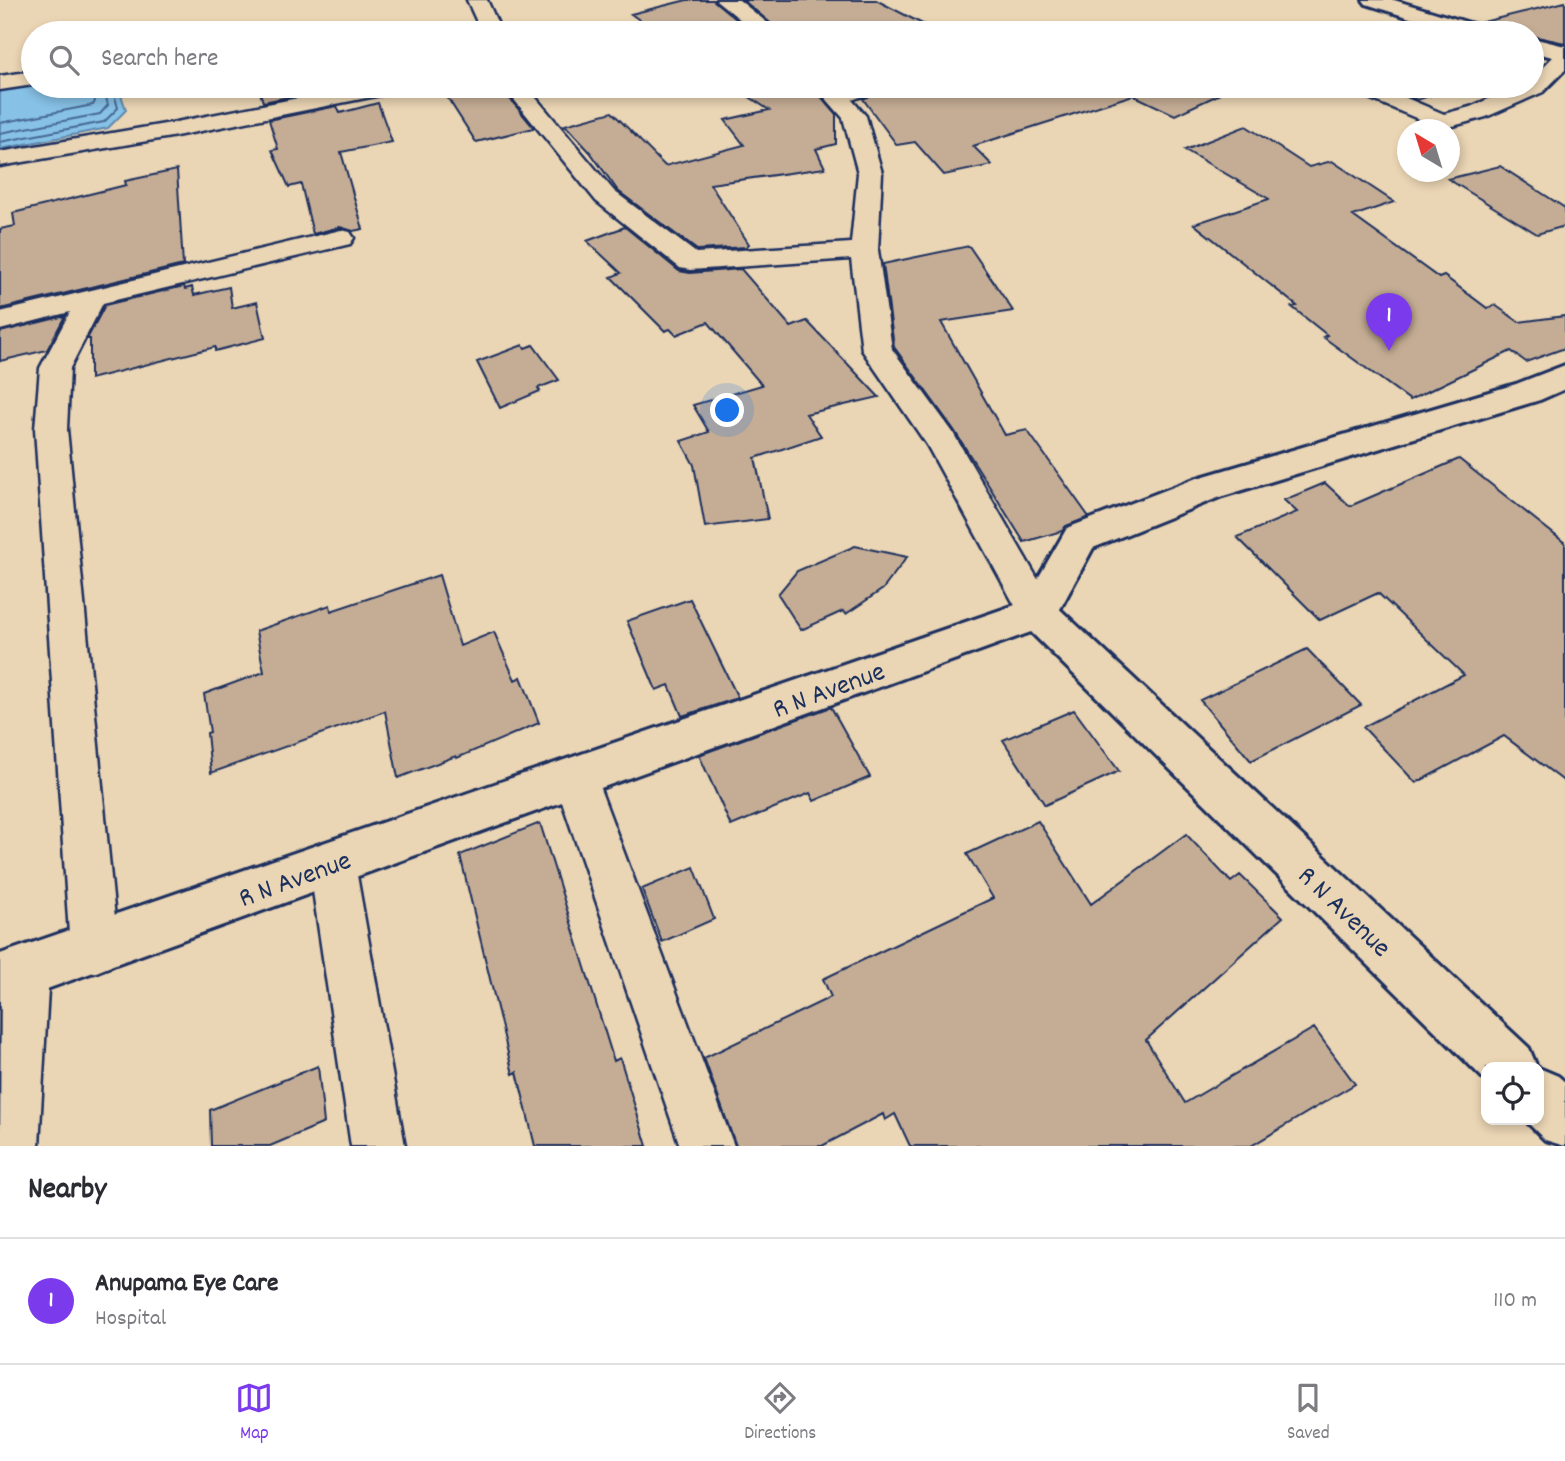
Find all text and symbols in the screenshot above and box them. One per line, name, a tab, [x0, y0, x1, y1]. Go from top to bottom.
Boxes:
search box	[21, 21, 1544, 98]
icon: search	[45, 41, 83, 79]
text: Search here	[101, 41, 219, 78]
north arrow	[1397, 119, 1460, 182]
pin: 1	[1366, 293, 1412, 351]
your location	[710, 393, 744, 427]
street label: R N Avenue	[768, 654, 891, 731]
street label: R N Avenue	[234, 843, 357, 920]
street label: R N Avenue	[1287, 859, 1398, 969]
map controls	[1481, 1062, 1544, 1125]
button: locate	[1481, 1062, 1544, 1125]
text: Nearby	[28, 1170, 106, 1213]
text: Anupama Eye Care	[95, 1266, 278, 1303]
text: 1	[48, 1285, 54, 1318]
text: 110 m	[1493, 1285, 1537, 1318]
text: Hospital	[95, 1303, 166, 1336]
tab: Map	[235, 1379, 273, 1448]
tab: Directions	[744, 1379, 816, 1448]
tab: Saved	[1287, 1379, 1330, 1448]

